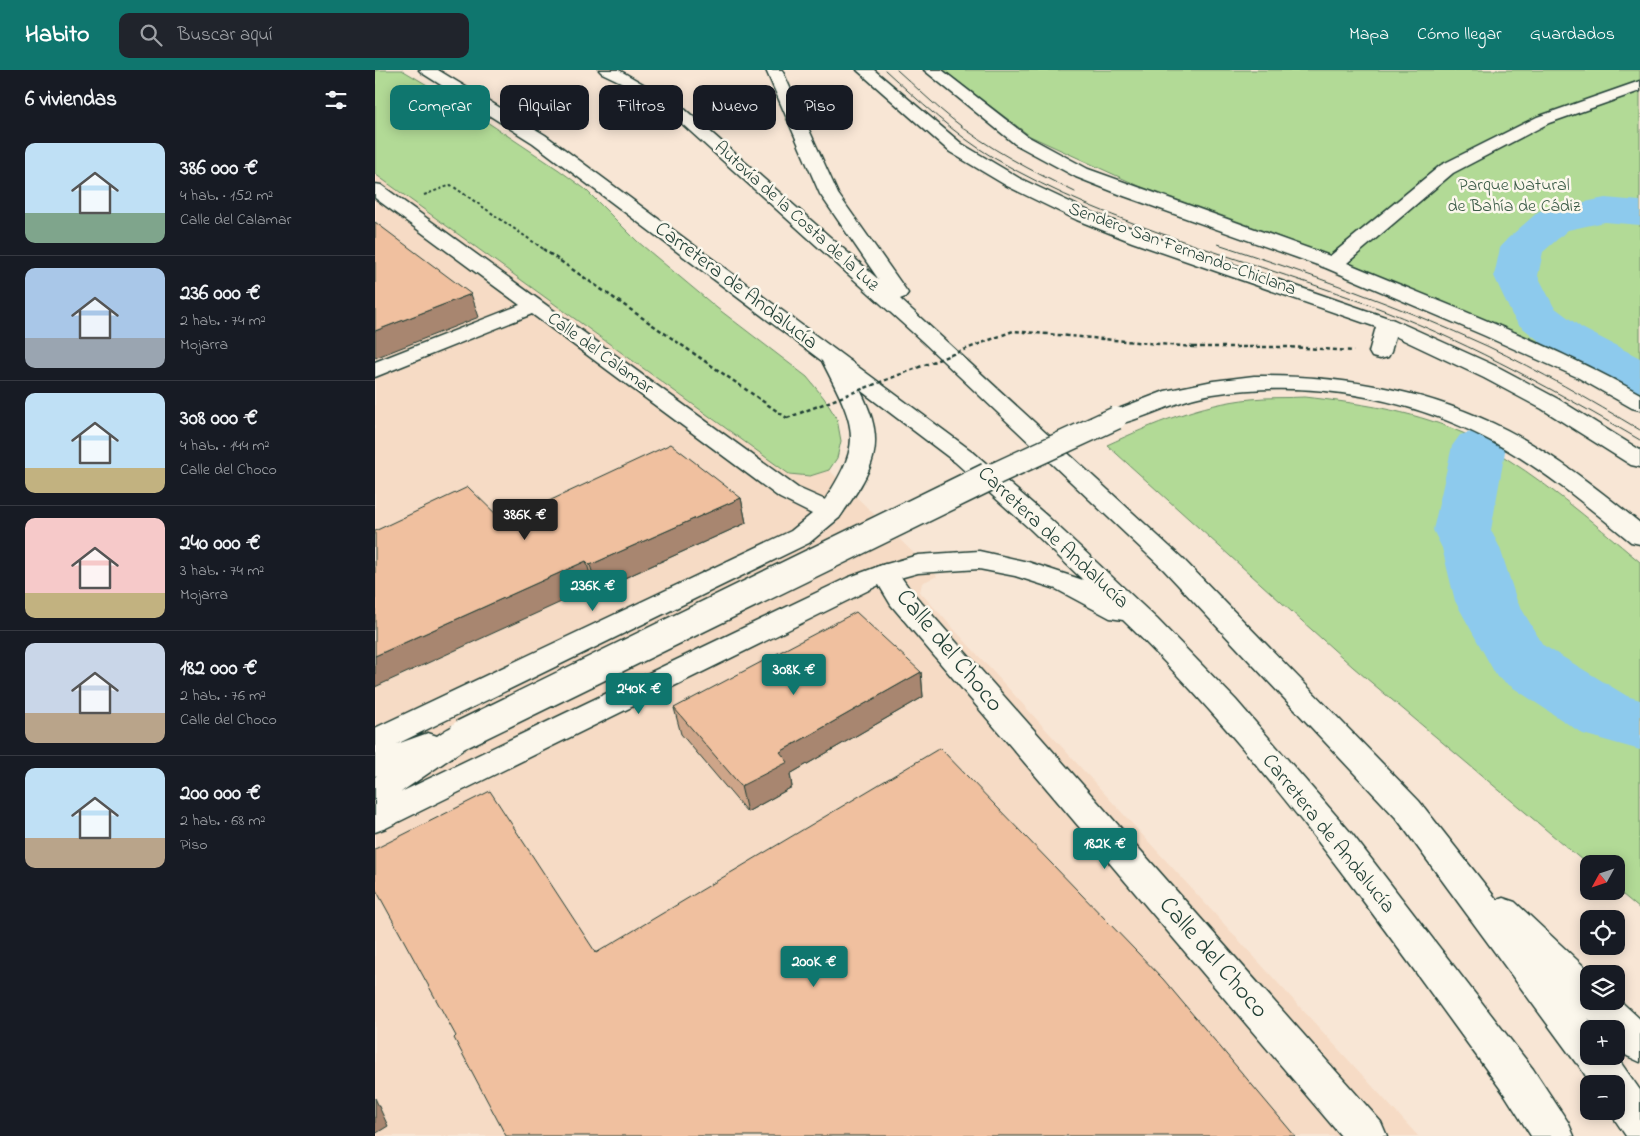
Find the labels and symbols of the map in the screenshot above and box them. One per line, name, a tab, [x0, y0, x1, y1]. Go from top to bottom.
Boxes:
street label: Autovía de la Costa de la Luz	[708, 136, 885, 299]
park label: Parque Natural de Bahía de Cádiz	[1447, 173, 1581, 220]
street label: Sendero San Fernando-Chiclana	[1064, 197, 1300, 303]
street label: Carretera de Andalucía	[648, 215, 824, 357]
street label: Calle del Calamar	[542, 307, 659, 402]
street label: Carretera de Andalucía	[970, 460, 1136, 616]
pin: 386K €	[484, 498, 566, 541]
pin: 236K €	[552, 570, 634, 612]
street label: Calle del Choco	[887, 581, 1011, 721]
pin: 308K €	[753, 654, 835, 696]
pin: 240K €	[598, 672, 680, 715]
street label: Carretera de Andalucía	[1254, 748, 1402, 920]
pin: 182K €	[1064, 828, 1146, 870]
north arrow	[1580, 855, 1625, 900]
street label: Calle del Choco	[1150, 889, 1276, 1027]
pin: 200K €	[773, 946, 855, 988]

